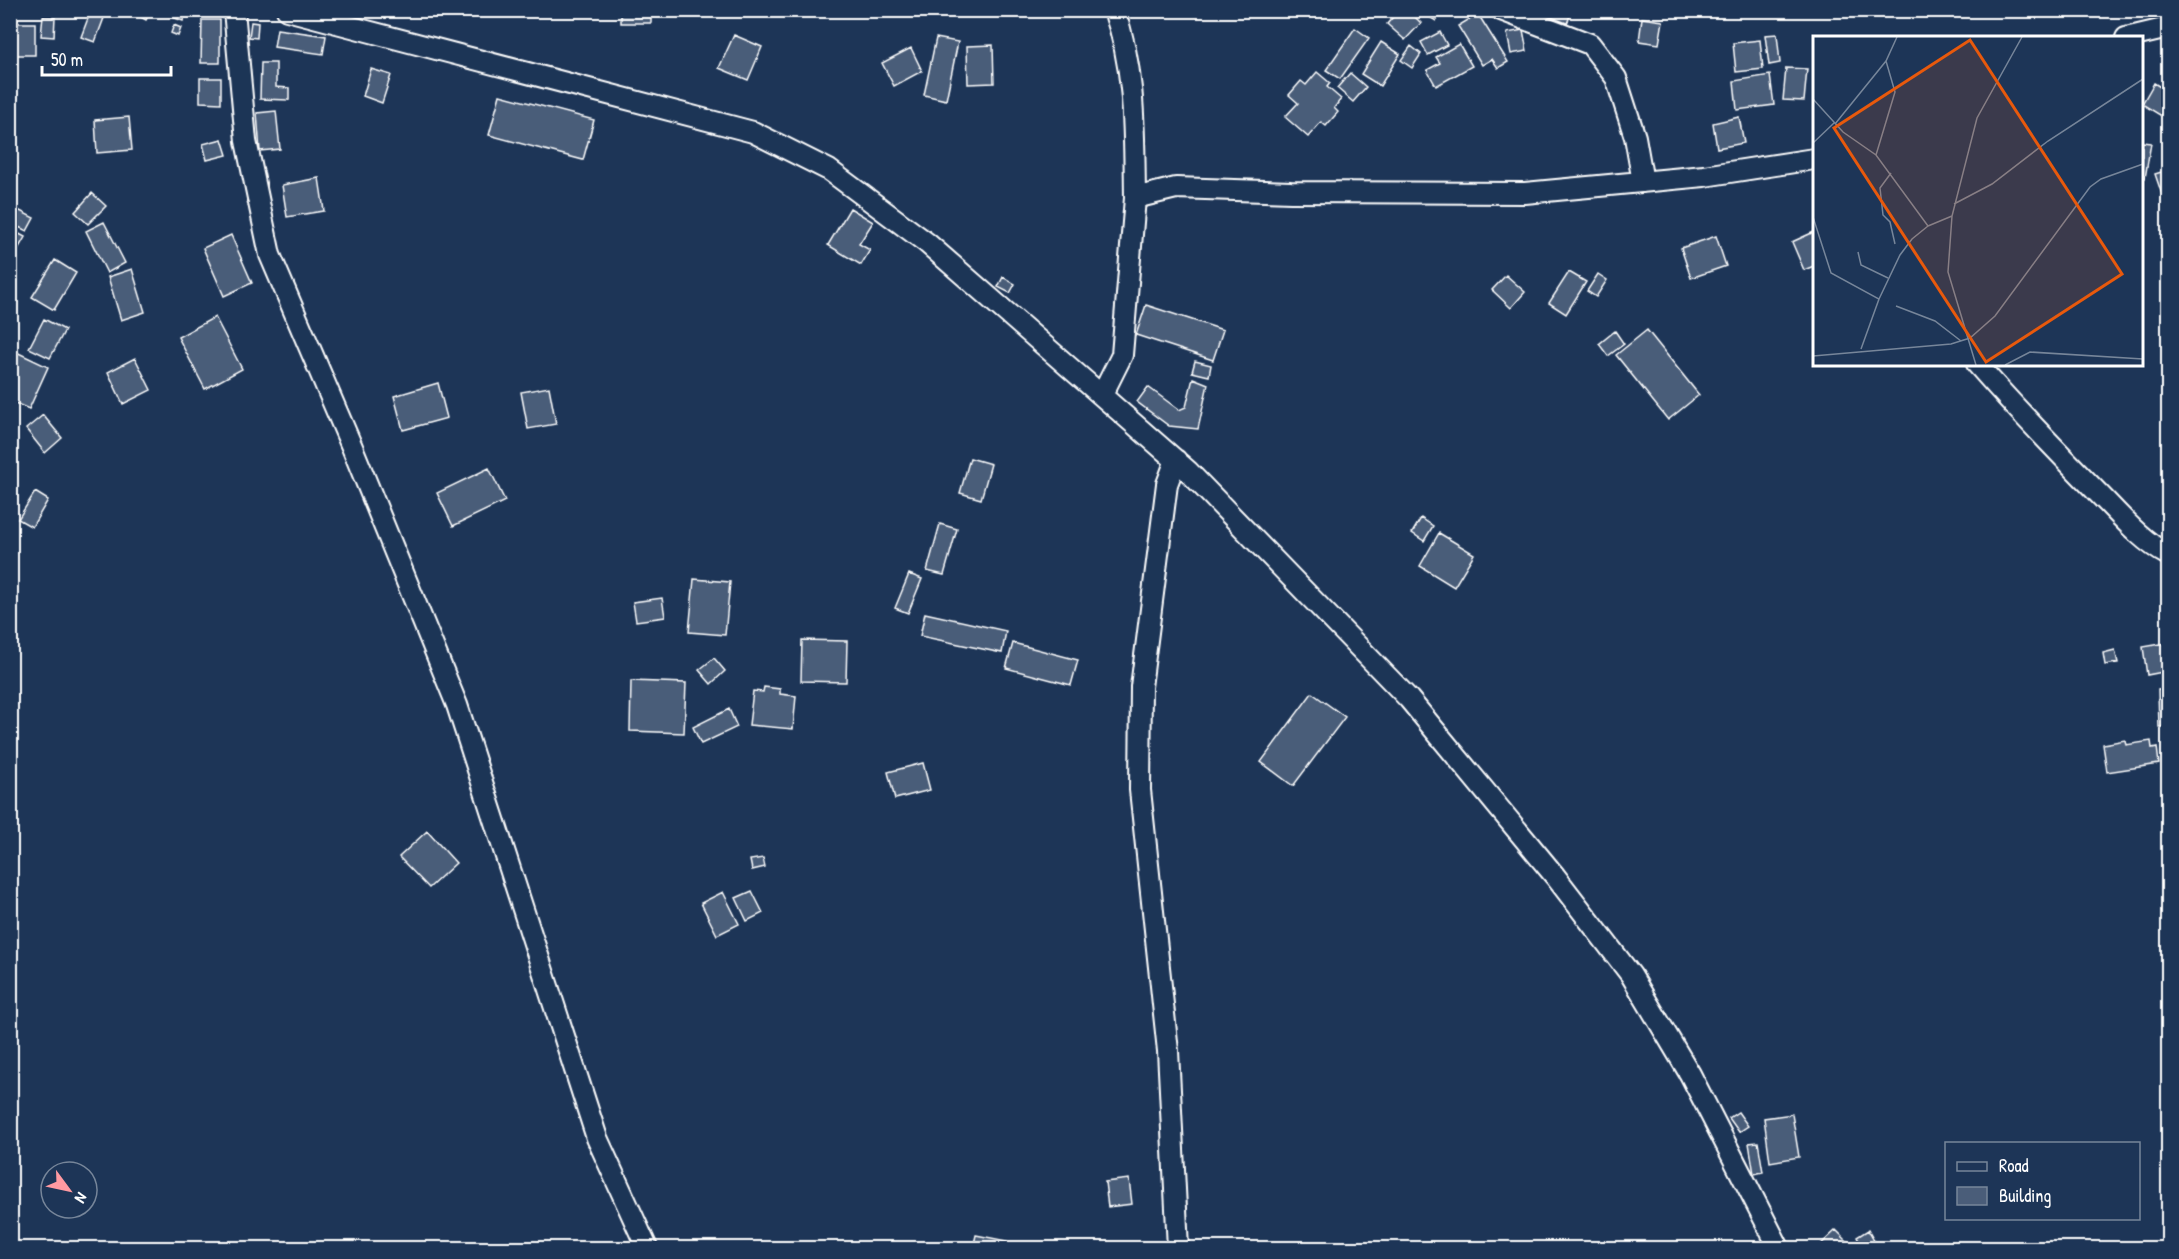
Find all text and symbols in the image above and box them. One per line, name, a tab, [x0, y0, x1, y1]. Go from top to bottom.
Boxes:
inset map	[1813, 36, 2143, 366]
scale bar	[42, 39, 171, 77]
text: 50 m	[51, 47, 83, 72]
legend	[1945, 1142, 2140, 1220]
text: Road	[1999, 1153, 2029, 1178]
north arrow	[39, 1160, 99, 1220]
text: Building	[1999, 1183, 2051, 1208]
text: N	[70, 1189, 93, 1208]

